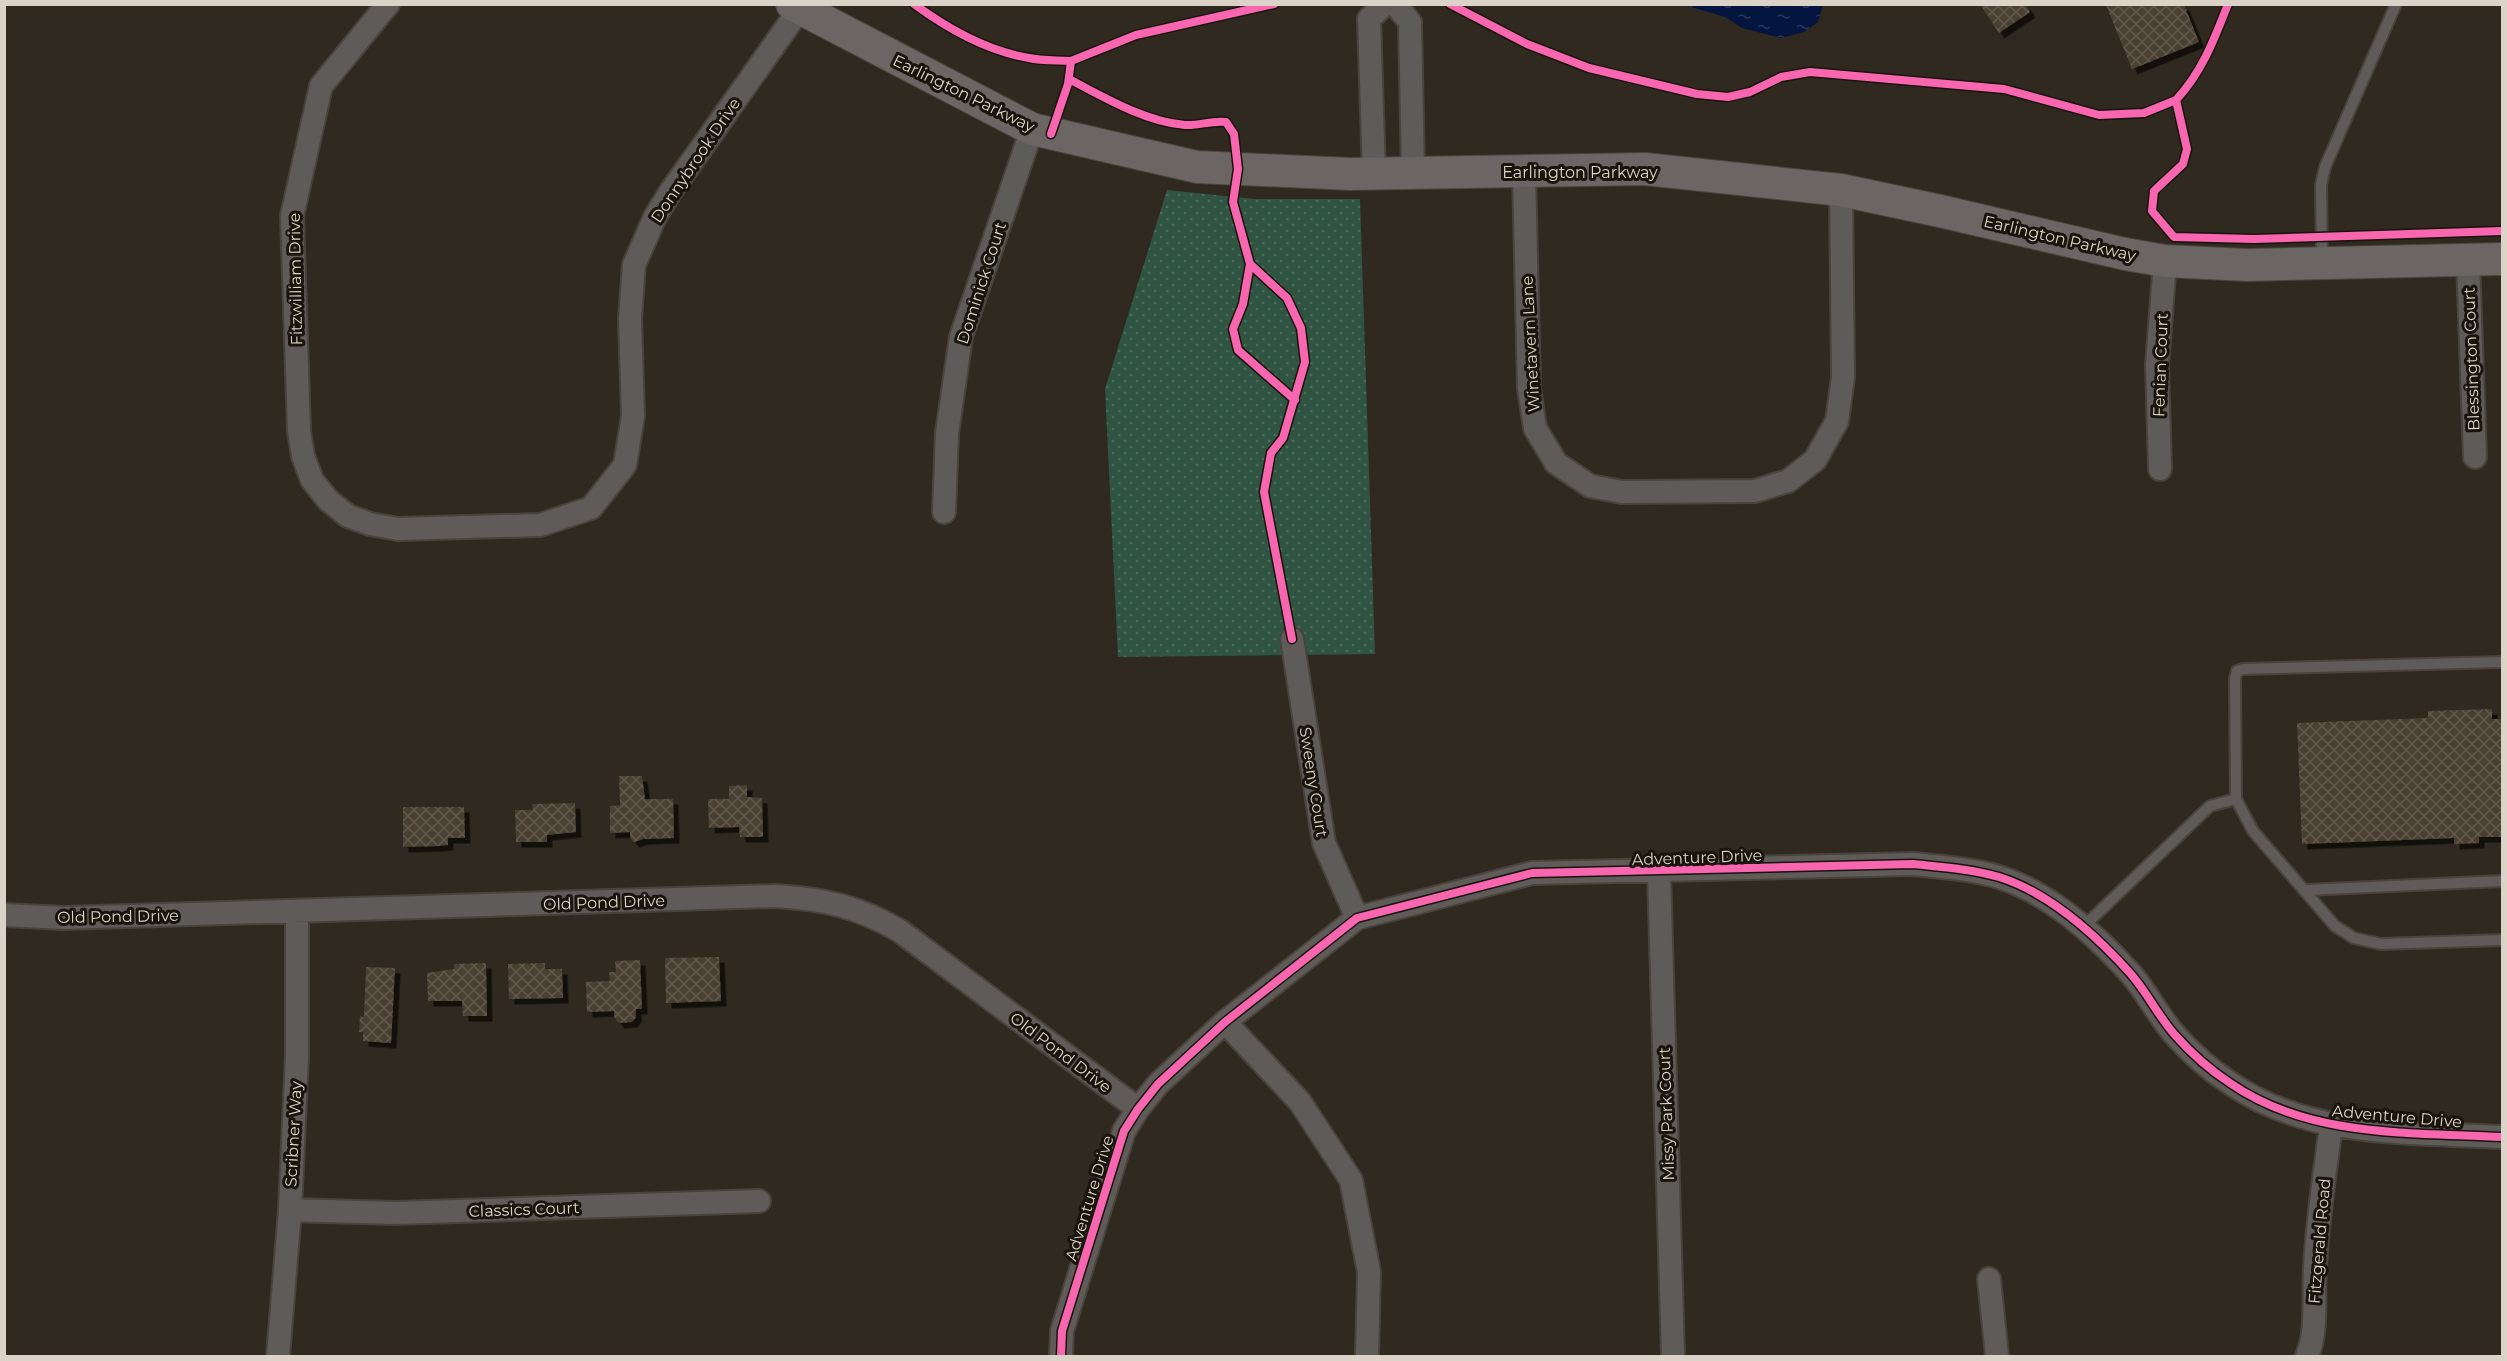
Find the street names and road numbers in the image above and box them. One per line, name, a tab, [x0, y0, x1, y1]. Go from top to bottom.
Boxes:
street label: Earlington Parkway	[890, 51, 1038, 136]
street label: Donnybrook Drive	[647, 94, 744, 226]
street label: Earlington Parkway	[1502, 163, 1658, 182]
street label: Earlington Parkway	[1982, 212, 2138, 265]
street label: Fitzwilliam Drive	[285, 213, 306, 345]
street label: Dominick Court	[953, 219, 1010, 347]
street label: Winetavern Lane	[1517, 275, 1544, 413]
street label: Blessington Court	[2459, 286, 2484, 431]
street label: Fenian Court	[2149, 312, 2172, 417]
street label: Sweeny Court	[1295, 726, 1332, 839]
street label: Adventure Drive	[1632, 846, 1763, 869]
street label: Old Pond Drive	[543, 891, 665, 914]
street label: Old Pond Drive	[57, 906, 179, 927]
street label: Old Pond Drive	[1006, 1008, 1115, 1097]
street label: Missy Park Court	[1655, 1046, 1678, 1181]
street label: Scribner Way	[281, 1080, 306, 1187]
street label: Adventure Drive	[2331, 1101, 2463, 1132]
street label: Adventure Drive	[1061, 1133, 1118, 1263]
street label: Fitzgerald Road	[2305, 1178, 2334, 1305]
street label: Classics Court	[468, 1198, 580, 1221]

